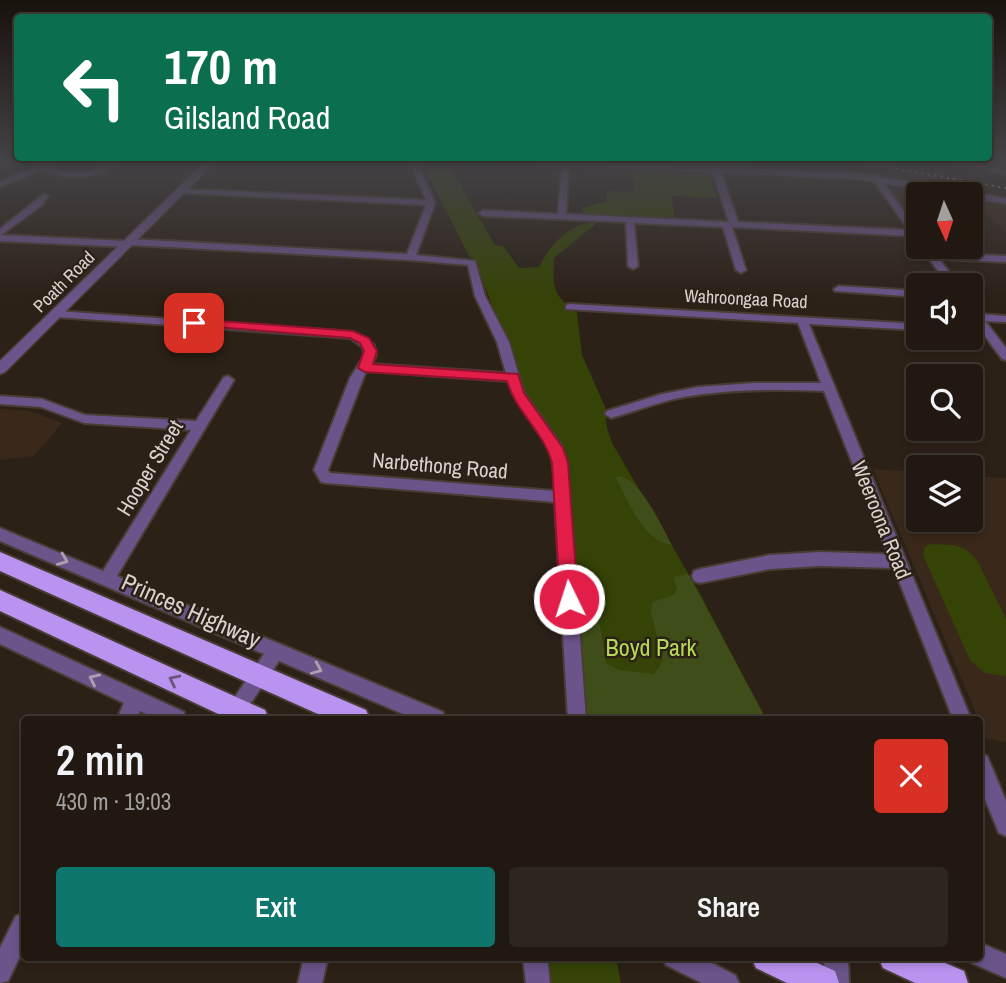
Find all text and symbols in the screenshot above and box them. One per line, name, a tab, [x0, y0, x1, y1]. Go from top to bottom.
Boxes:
text: 170 m	[164, 33, 278, 99]
icon: left	[49, 42, 140, 133]
text: Gilsland Road	[164, 96, 330, 139]
north arrow	[906, 182, 984, 259]
map controls	[906, 182, 983, 532]
street label: Poath Road	[27, 245, 100, 318]
button: sound	[906, 273, 983, 350]
street label: Wahroongaa Road	[684, 283, 808, 314]
pin	[164, 293, 224, 353]
icon: arrive	[175, 304, 213, 342]
button: search	[906, 364, 983, 441]
street label: Hooper Street	[110, 414, 190, 521]
street label: Narbethong Road	[371, 445, 509, 486]
button: layers	[906, 455, 983, 532]
street label: Weeroona Road	[845, 456, 918, 583]
one-way arrow	[56, 552, 68, 566]
position arrow	[532, 562, 606, 636]
street label: Princes Highway	[117, 565, 266, 655]
park label: Boyd Park	[606, 631, 697, 663]
one-way arrow	[310, 661, 323, 675]
one-way arrow	[89, 674, 101, 688]
one-way arrow	[169, 675, 181, 689]
text: 2 min	[56, 732, 145, 788]
button: close	[874, 739, 948, 813]
text: 430 m · 19:03	[56, 786, 171, 817]
button: Exit	[56, 867, 495, 947]
button: Share	[509, 867, 948, 947]

